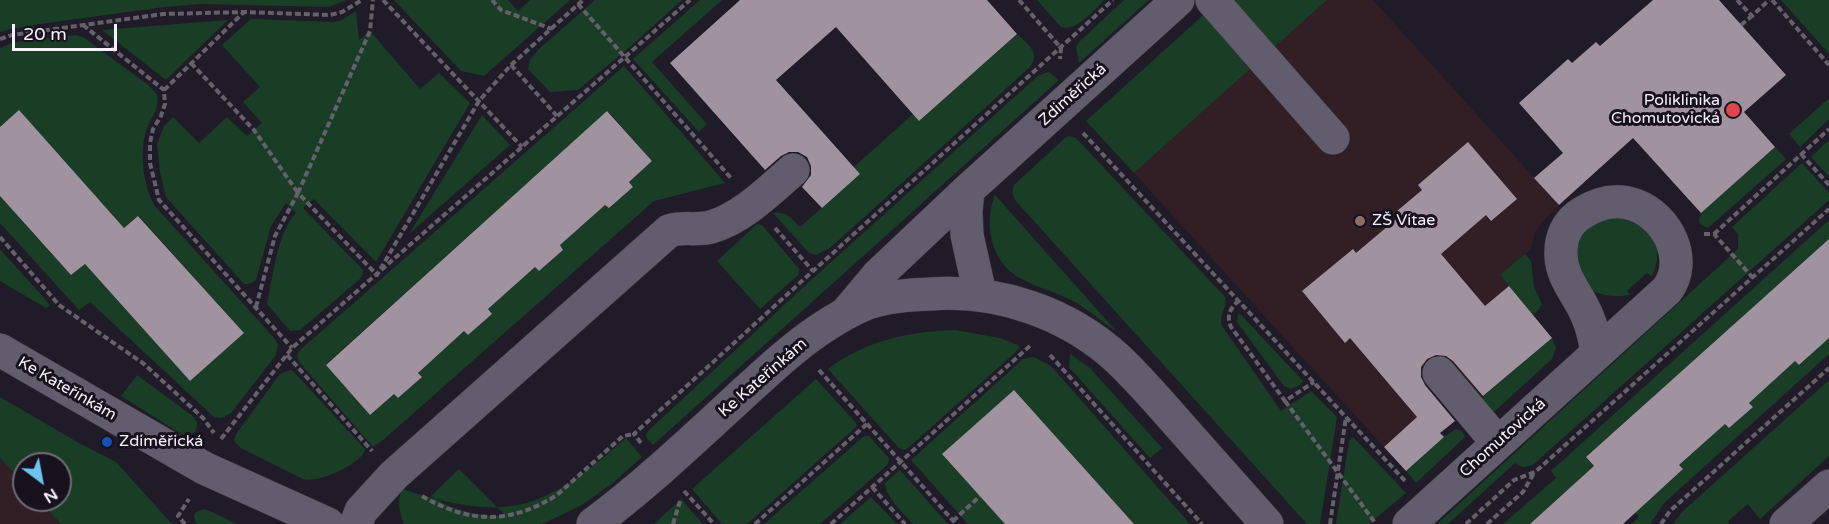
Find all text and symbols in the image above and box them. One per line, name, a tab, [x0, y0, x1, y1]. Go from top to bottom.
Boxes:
scale bar	[15, 12, 120, 50]
text: 20 m	[23, 23, 67, 45]
street label: Zdiměřická	[1035, 60, 1111, 130]
place label: Poliklinika Chomutovická	[1611, 91, 1720, 129]
marker: Poliklinika Chomutovická	[1724, 101, 1742, 119]
place label: ZŠ Vitae	[1372, 211, 1435, 231]
marker: ZŠ Vitae	[1353, 214, 1367, 228]
street label: Ke Kateřinkám	[715, 334, 811, 422]
street label: Ke Kateřinkám	[14, 353, 120, 425]
street label: Chomutovická	[1456, 394, 1550, 482]
place label: Zdiměřická	[119, 432, 203, 452]
marker: Zdiměřická	[100, 435, 114, 449]
north arrow	[12, 452, 72, 512]
text: N	[40, 484, 61, 507]

